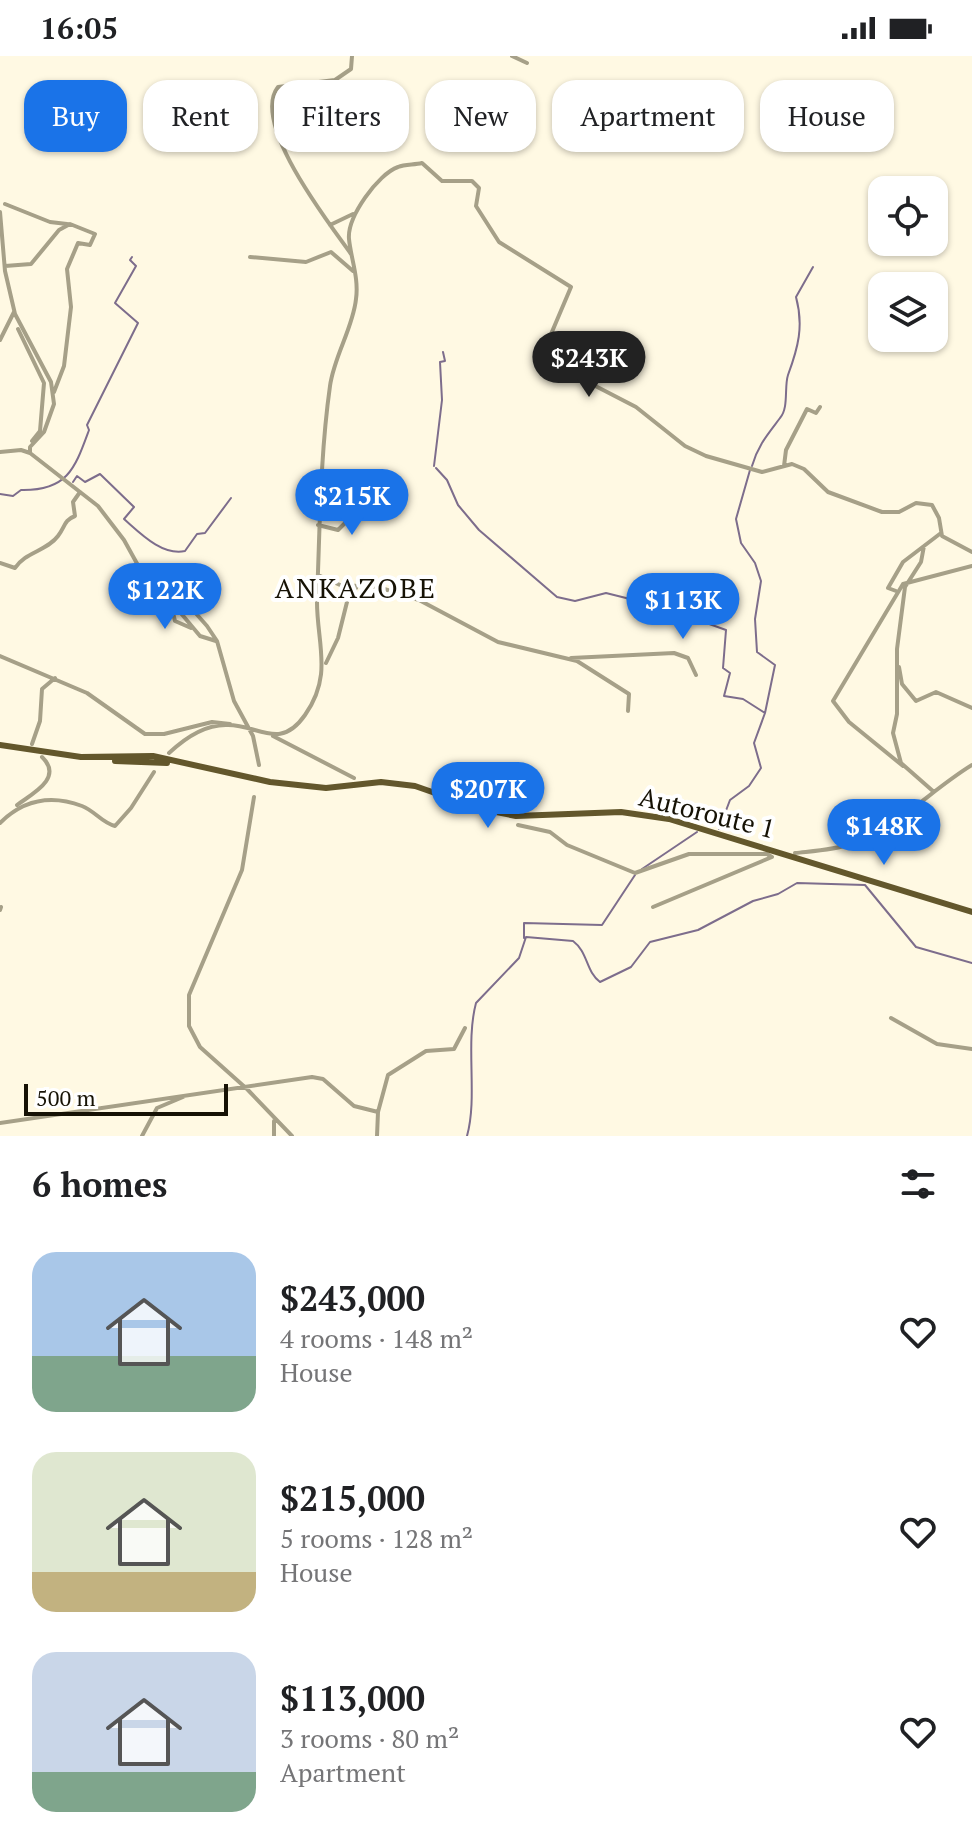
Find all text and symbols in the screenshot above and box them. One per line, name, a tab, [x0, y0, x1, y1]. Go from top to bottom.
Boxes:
text: 16:05	[40, 8, 118, 48]
chip: Buy	[24, 80, 127, 152]
chip: Rent	[143, 80, 258, 152]
chip: Filters	[274, 80, 409, 152]
chip: New	[425, 80, 536, 152]
chip: Apartment	[552, 80, 744, 152]
chip: House	[760, 80, 894, 152]
map controls	[868, 176, 948, 352]
button: locate	[868, 176, 948, 256]
button: layers	[868, 272, 948, 352]
pin: $243K	[533, 331, 645, 399]
text: $243K	[550, 340, 628, 374]
pin: $215K	[296, 469, 408, 537]
text: $215K	[313, 478, 391, 512]
pin: $122K	[109, 563, 221, 631]
district label: ANKAZOBE	[275, 569, 437, 606]
text: $122K	[126, 572, 204, 606]
pin: $113K	[627, 573, 739, 641]
text: $113K	[644, 582, 722, 616]
pin: $207K	[432, 762, 544, 830]
text: $207K	[449, 771, 527, 805]
street label: Autoroute 1	[636, 779, 779, 845]
pin: $148K	[828, 799, 940, 867]
text: $148K	[845, 808, 923, 842]
scale bar	[24, 1080, 228, 1116]
text: 500 m	[36, 1083, 96, 1112]
text: 6 homes	[32, 1162, 167, 1207]
icon: filters	[896, 1162, 940, 1206]
text: $243,000	[280, 1276, 425, 1321]
icon: home	[96, 1284, 192, 1380]
icon: heart	[896, 1310, 940, 1354]
text: 4 rooms · 148 m²	[280, 1321, 473, 1355]
text: House	[280, 1355, 353, 1389]
text: $215,000	[280, 1476, 425, 1521]
icon: home	[96, 1484, 192, 1580]
icon: heart	[896, 1510, 940, 1554]
text: 5 rooms · 128 m²	[280, 1521, 473, 1555]
text: House	[280, 1555, 353, 1589]
text: $113,000	[280, 1676, 425, 1721]
icon: home	[96, 1684, 192, 1780]
icon: heart	[896, 1710, 940, 1754]
text: 3 rooms · 80 m²	[280, 1721, 459, 1755]
text: Apartment	[280, 1755, 406, 1789]

